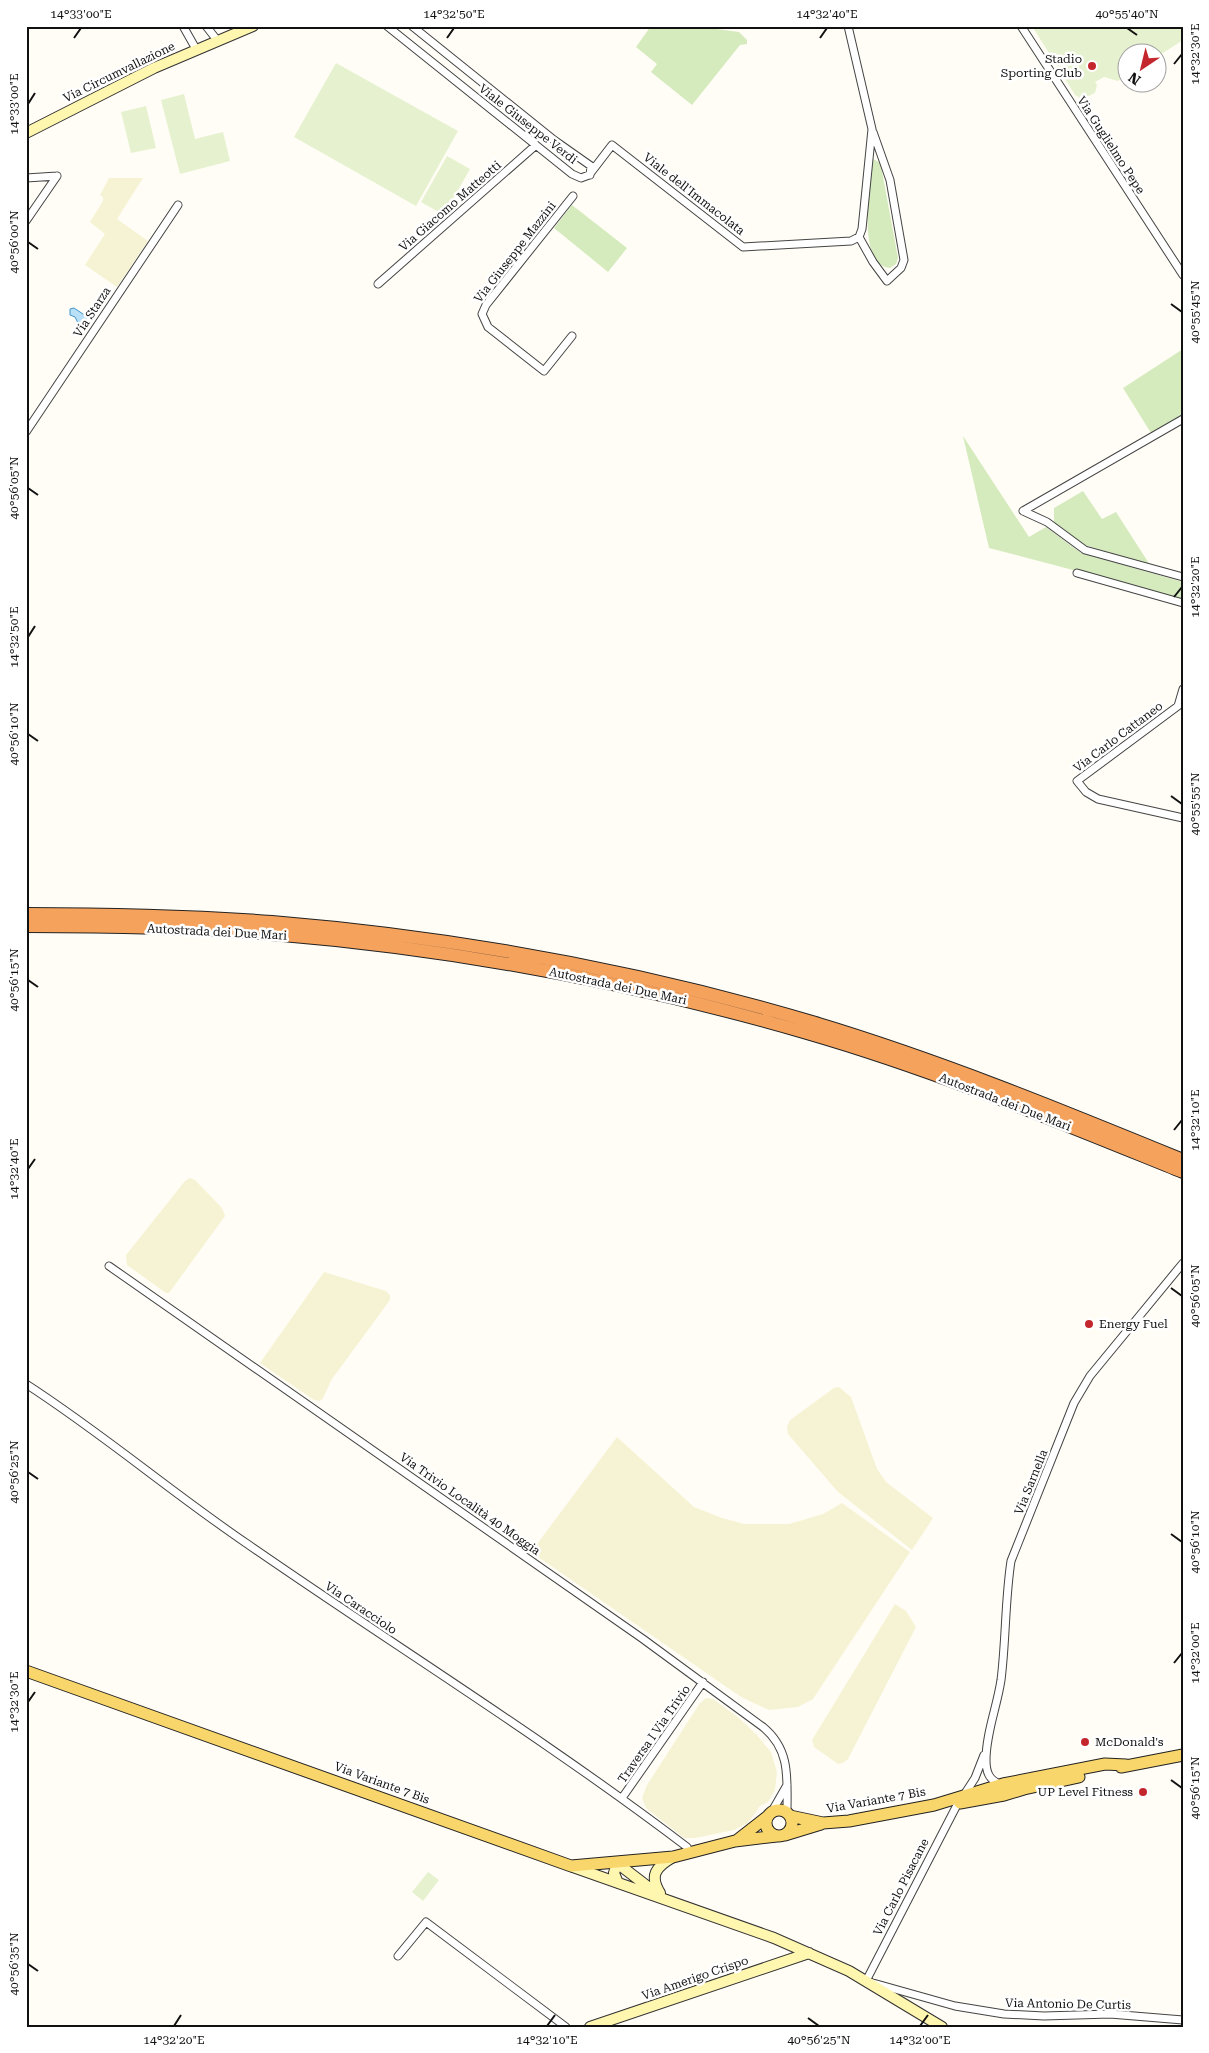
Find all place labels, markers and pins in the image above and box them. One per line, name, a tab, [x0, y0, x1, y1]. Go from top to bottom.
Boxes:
place label: Stadio Sporting Club	[1001, 52, 1082, 80]
marker: Stadio Sporting Club	[1086, 60, 1098, 72]
place label: Energy Fuel	[1099, 1317, 1168, 1331]
marker: Energy Fuel	[1083, 1318, 1095, 1330]
place label: McDonald's	[1095, 1735, 1164, 1749]
marker: McDonald's	[1079, 1736, 1091, 1748]
place label: UP Level Fitness	[1037, 1785, 1133, 1799]
marker: UP Level Fitness	[1137, 1786, 1149, 1798]

